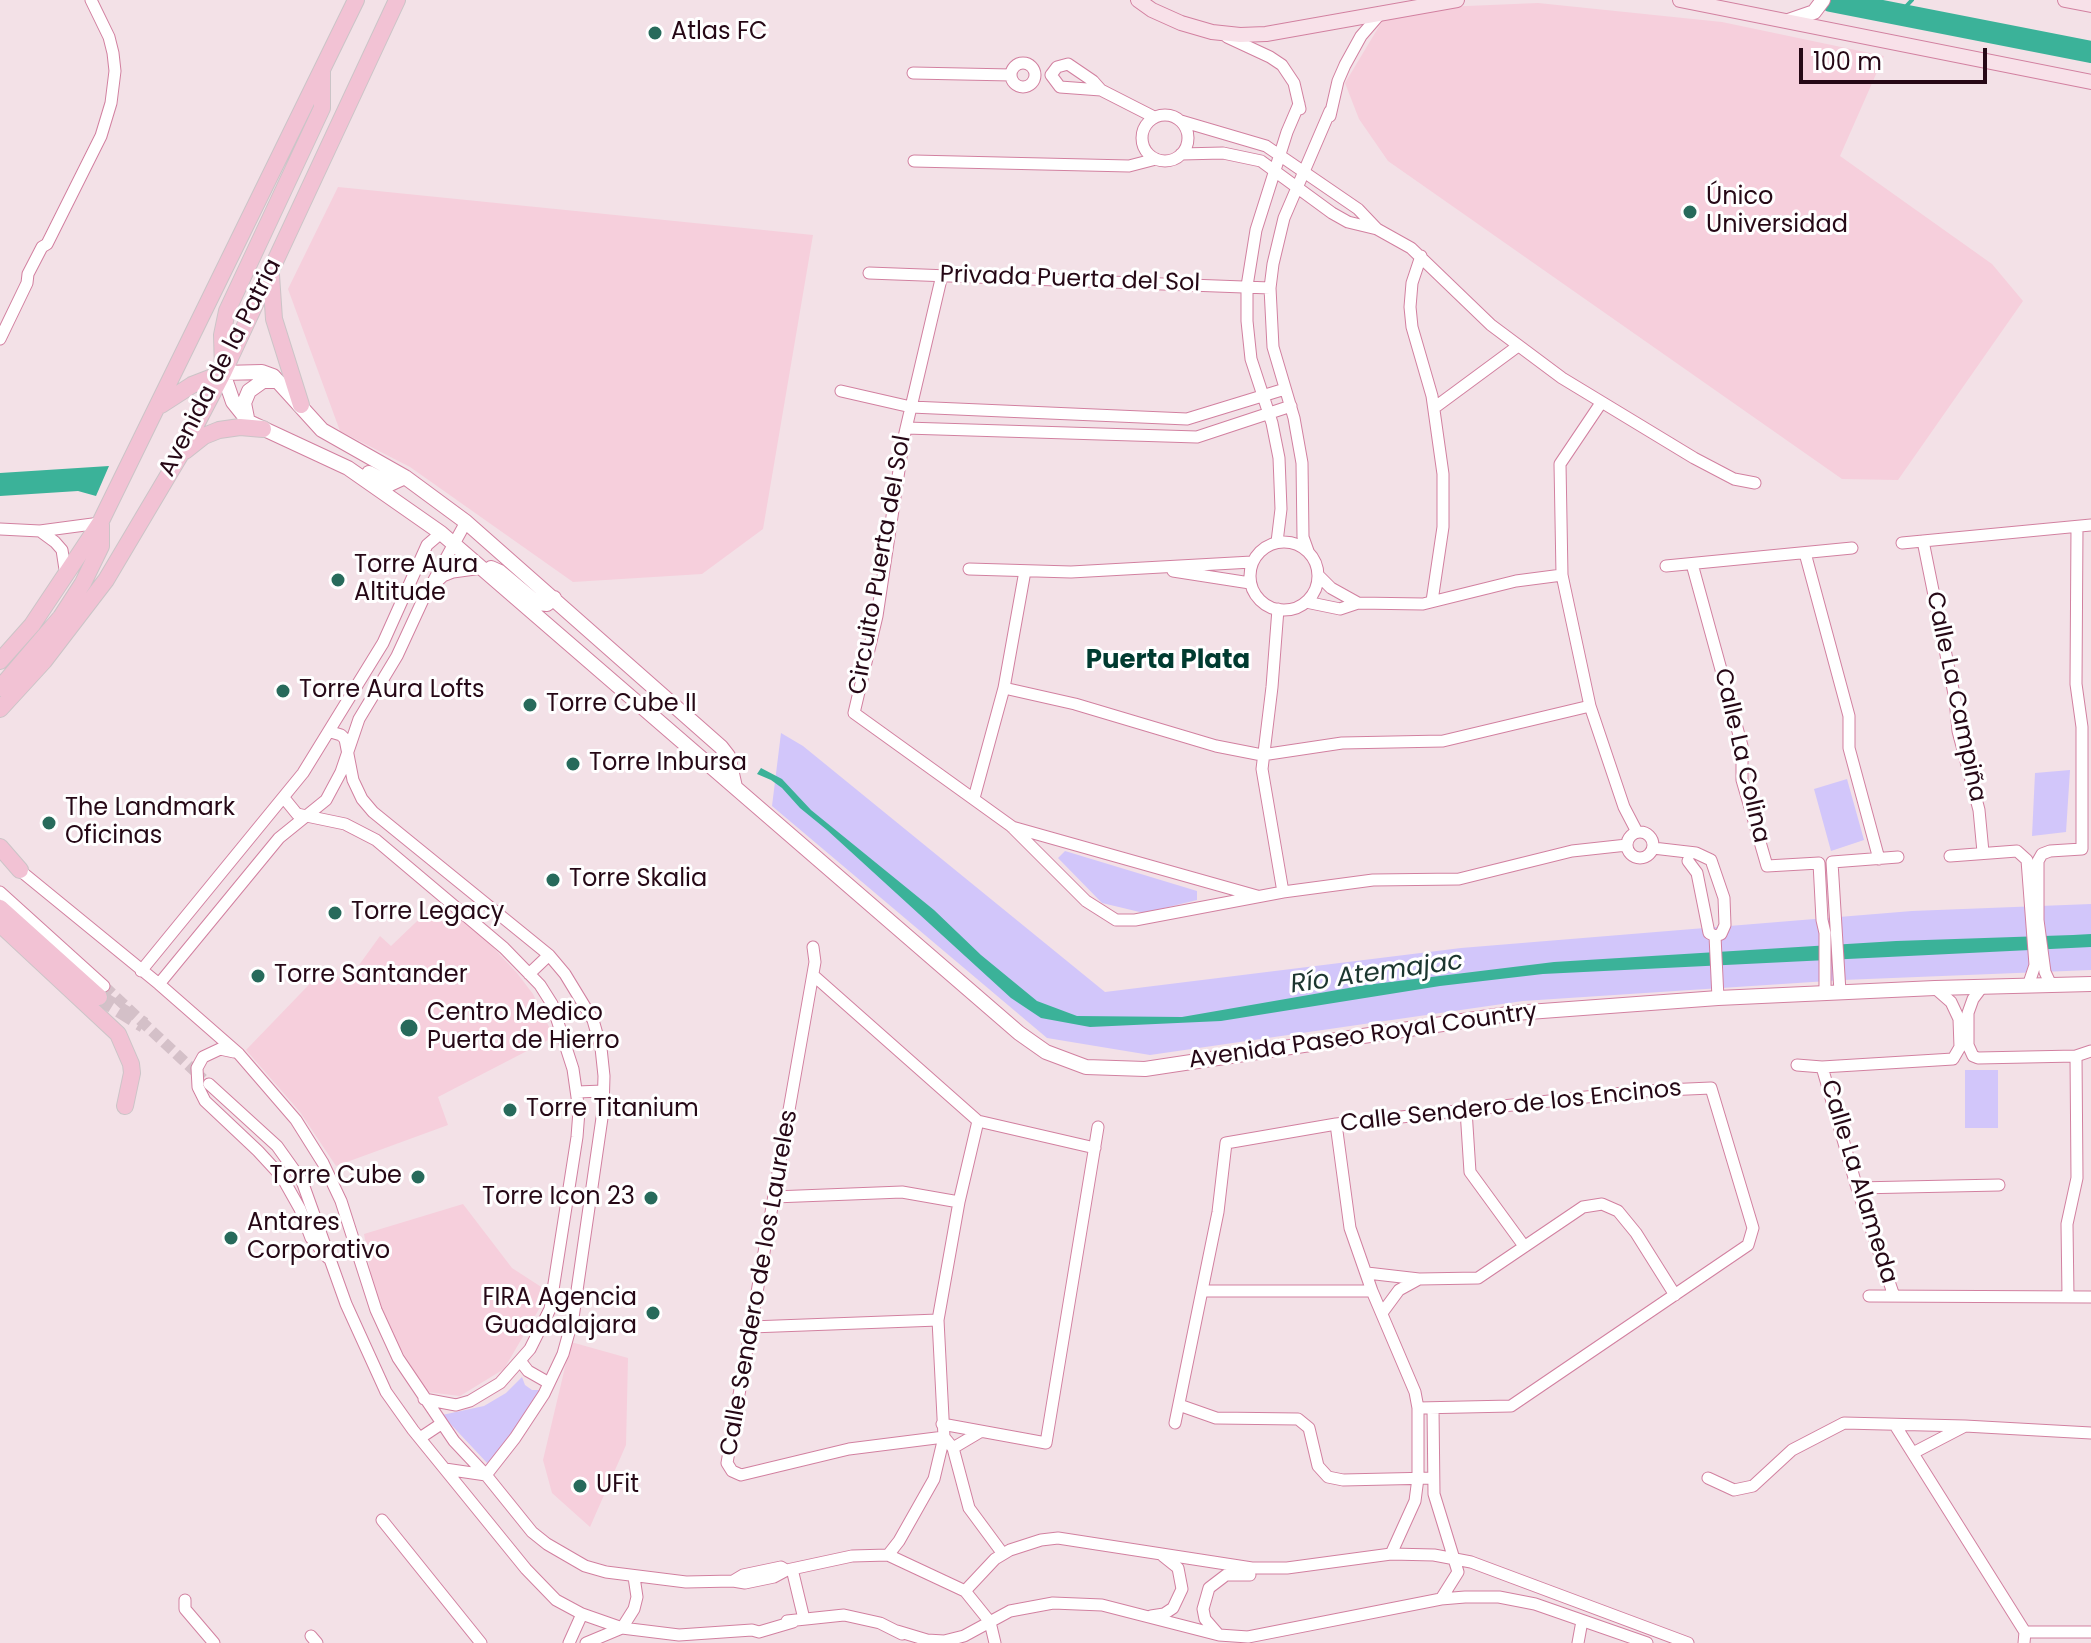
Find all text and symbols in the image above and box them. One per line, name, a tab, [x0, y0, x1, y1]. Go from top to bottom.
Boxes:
place label: Atlas FC	[671, 19, 768, 47]
marker: Atlas FC	[646, 24, 664, 42]
scale bar	[1803, 32, 1991, 82]
text: 100 m	[1813, 45, 1882, 78]
place label: Único Universidad	[1706, 184, 1848, 240]
marker: Único Universidad	[1681, 203, 1699, 221]
street label: Avenida de la Patria	[154, 254, 288, 482]
street label: Privada Puerta del Sol	[939, 261, 1201, 299]
street label: Circuito Puerta del Sol	[844, 433, 918, 697]
place label: Torre Aura Altitude	[354, 552, 478, 608]
marker: Torre Aura Altitude	[329, 571, 347, 589]
street label: Calle La Campiña	[1919, 589, 1991, 805]
district label: Puerta Plata	[1086, 645, 1250, 677]
street label: Calle La Colina	[1707, 666, 1775, 846]
place label: Torre Aura Lofts	[299, 677, 485, 705]
marker: Torre Aura Lofts	[274, 682, 292, 700]
place label: Torre Cube II	[546, 691, 697, 719]
marker: Torre Cube II	[521, 696, 539, 714]
place label: Torre Inbursa	[589, 750, 747, 778]
marker: Torre Inbursa	[564, 755, 582, 773]
place label: The Landmark Oficinas	[65, 795, 235, 851]
marker: The Landmark Oficinas	[40, 814, 58, 832]
place label: Torre Skalia	[569, 866, 707, 894]
marker: Torre Skalia	[544, 871, 562, 889]
place label: Torre Legacy	[351, 899, 504, 927]
marker: Torre Legacy	[326, 904, 344, 922]
water label: Río Atemajac	[1289, 946, 1465, 1002]
place label: Torre Santander	[274, 962, 468, 990]
marker: Torre Santander	[249, 967, 267, 985]
street label: Avenida Paseo Royal Country	[1187, 998, 1539, 1076]
place label: Centro Medico Puerta de Hierro	[427, 1000, 620, 1056]
marker: Centro Medico Puerta de Hierro	[398, 1017, 420, 1039]
street label: Calle Sendero de los Encinos	[1339, 1075, 1683, 1139]
street label: Calle La Alameda	[1813, 1077, 1903, 1287]
place label: Torre Titanium	[526, 1096, 699, 1124]
marker: Torre Titanium	[501, 1101, 519, 1119]
street label: Calle Sendero de los Laureles	[715, 1108, 805, 1458]
place label: Torre Cube	[269, 1163, 402, 1191]
marker: Torre Cube	[409, 1168, 427, 1186]
place label: Torre Icon 23	[482, 1184, 635, 1212]
marker: Torre Icon 23	[642, 1189, 660, 1207]
place label: Antares Corporativo	[247, 1210, 390, 1266]
marker: Antares Corporativo	[222, 1229, 240, 1247]
place label: FIRA Agencia Guadalajara	[482, 1285, 637, 1341]
marker: FIRA Agencia Guadalajara	[644, 1304, 662, 1322]
place label: UFit	[596, 1472, 639, 1500]
marker: UFit	[571, 1477, 589, 1495]

